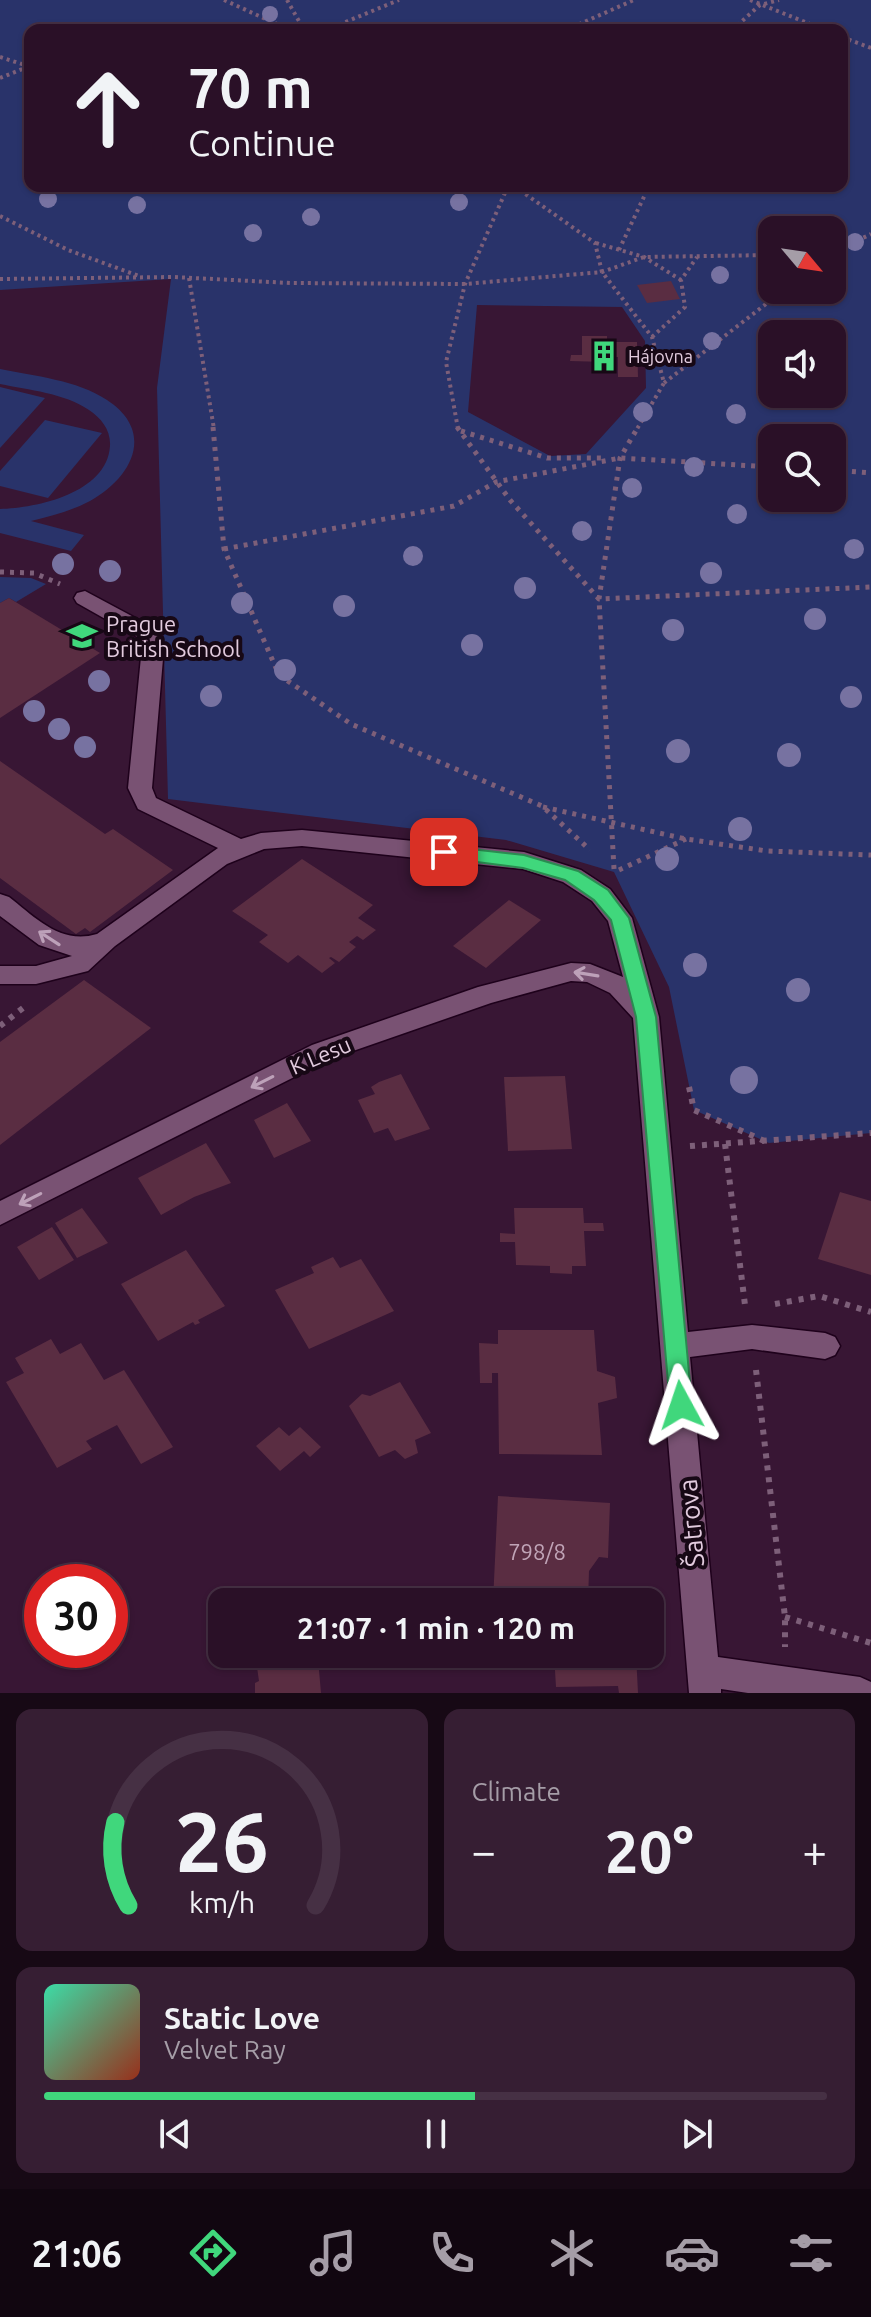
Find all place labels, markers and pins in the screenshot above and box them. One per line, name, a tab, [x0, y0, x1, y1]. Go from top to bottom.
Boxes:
building icon: Hájovna	[587, 339, 621, 373]
place label: Hájovna	[628, 346, 693, 366]
place label: Prague British School	[106, 611, 241, 661]
school or university icon: Prague British School	[65, 619, 99, 653]
pin	[410, 818, 478, 886]

